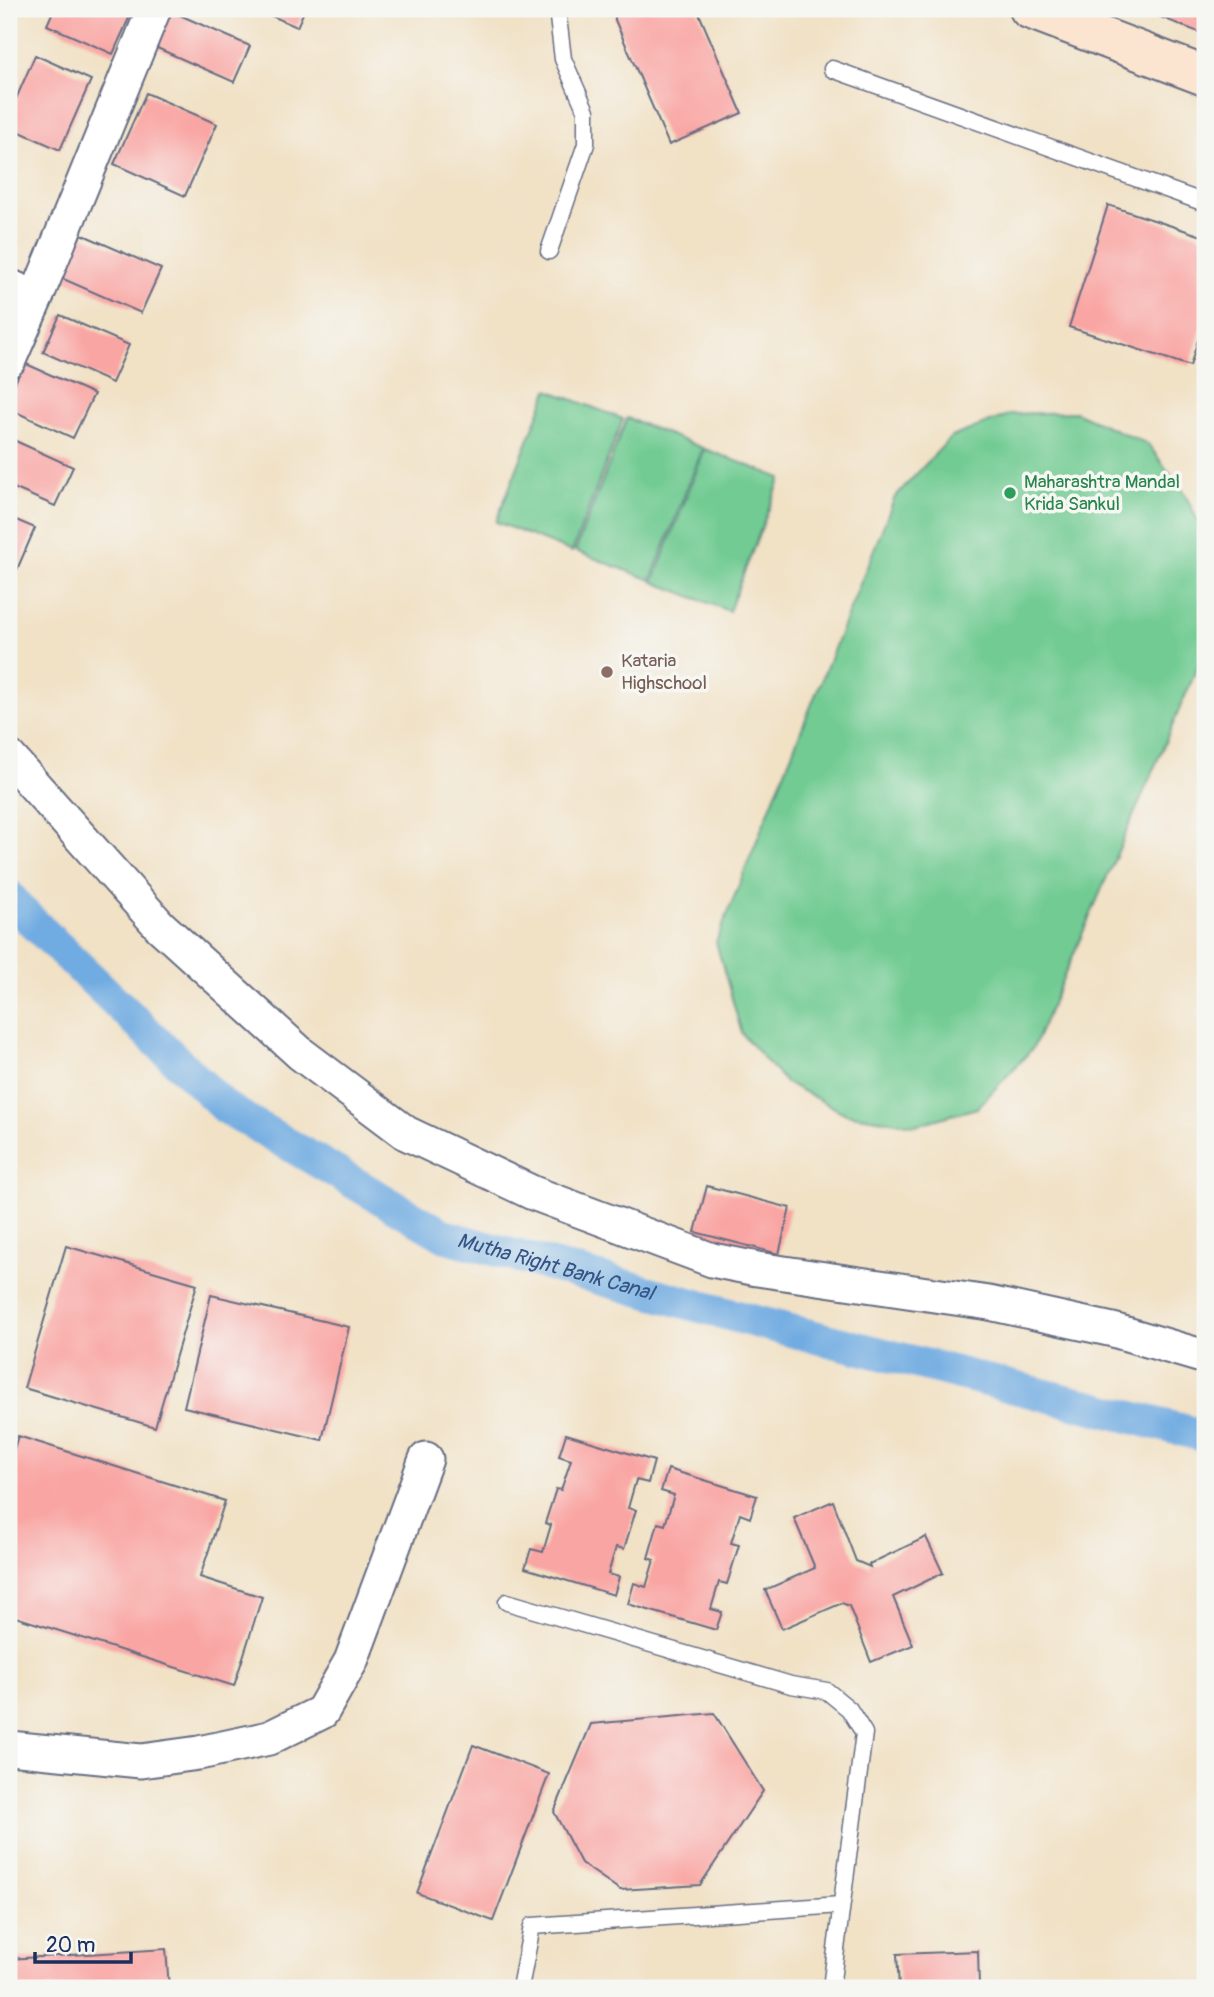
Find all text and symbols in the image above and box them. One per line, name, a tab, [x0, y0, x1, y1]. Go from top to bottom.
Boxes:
place label: Maharashtra Mandal Krida Sankul	[1024, 470, 1180, 516]
marker: Maharashtra Mandal Krida Sankul	[1002, 485, 1018, 501]
place label: Kataria Highschool	[621, 649, 707, 695]
marker: Kataria Highschool	[599, 664, 615, 680]
water label: Mutha Right Bank Canal	[454, 1227, 659, 1307]
scale bar	[35, 1920, 131, 1964]
text: 20 m	[46, 1932, 95, 1959]

